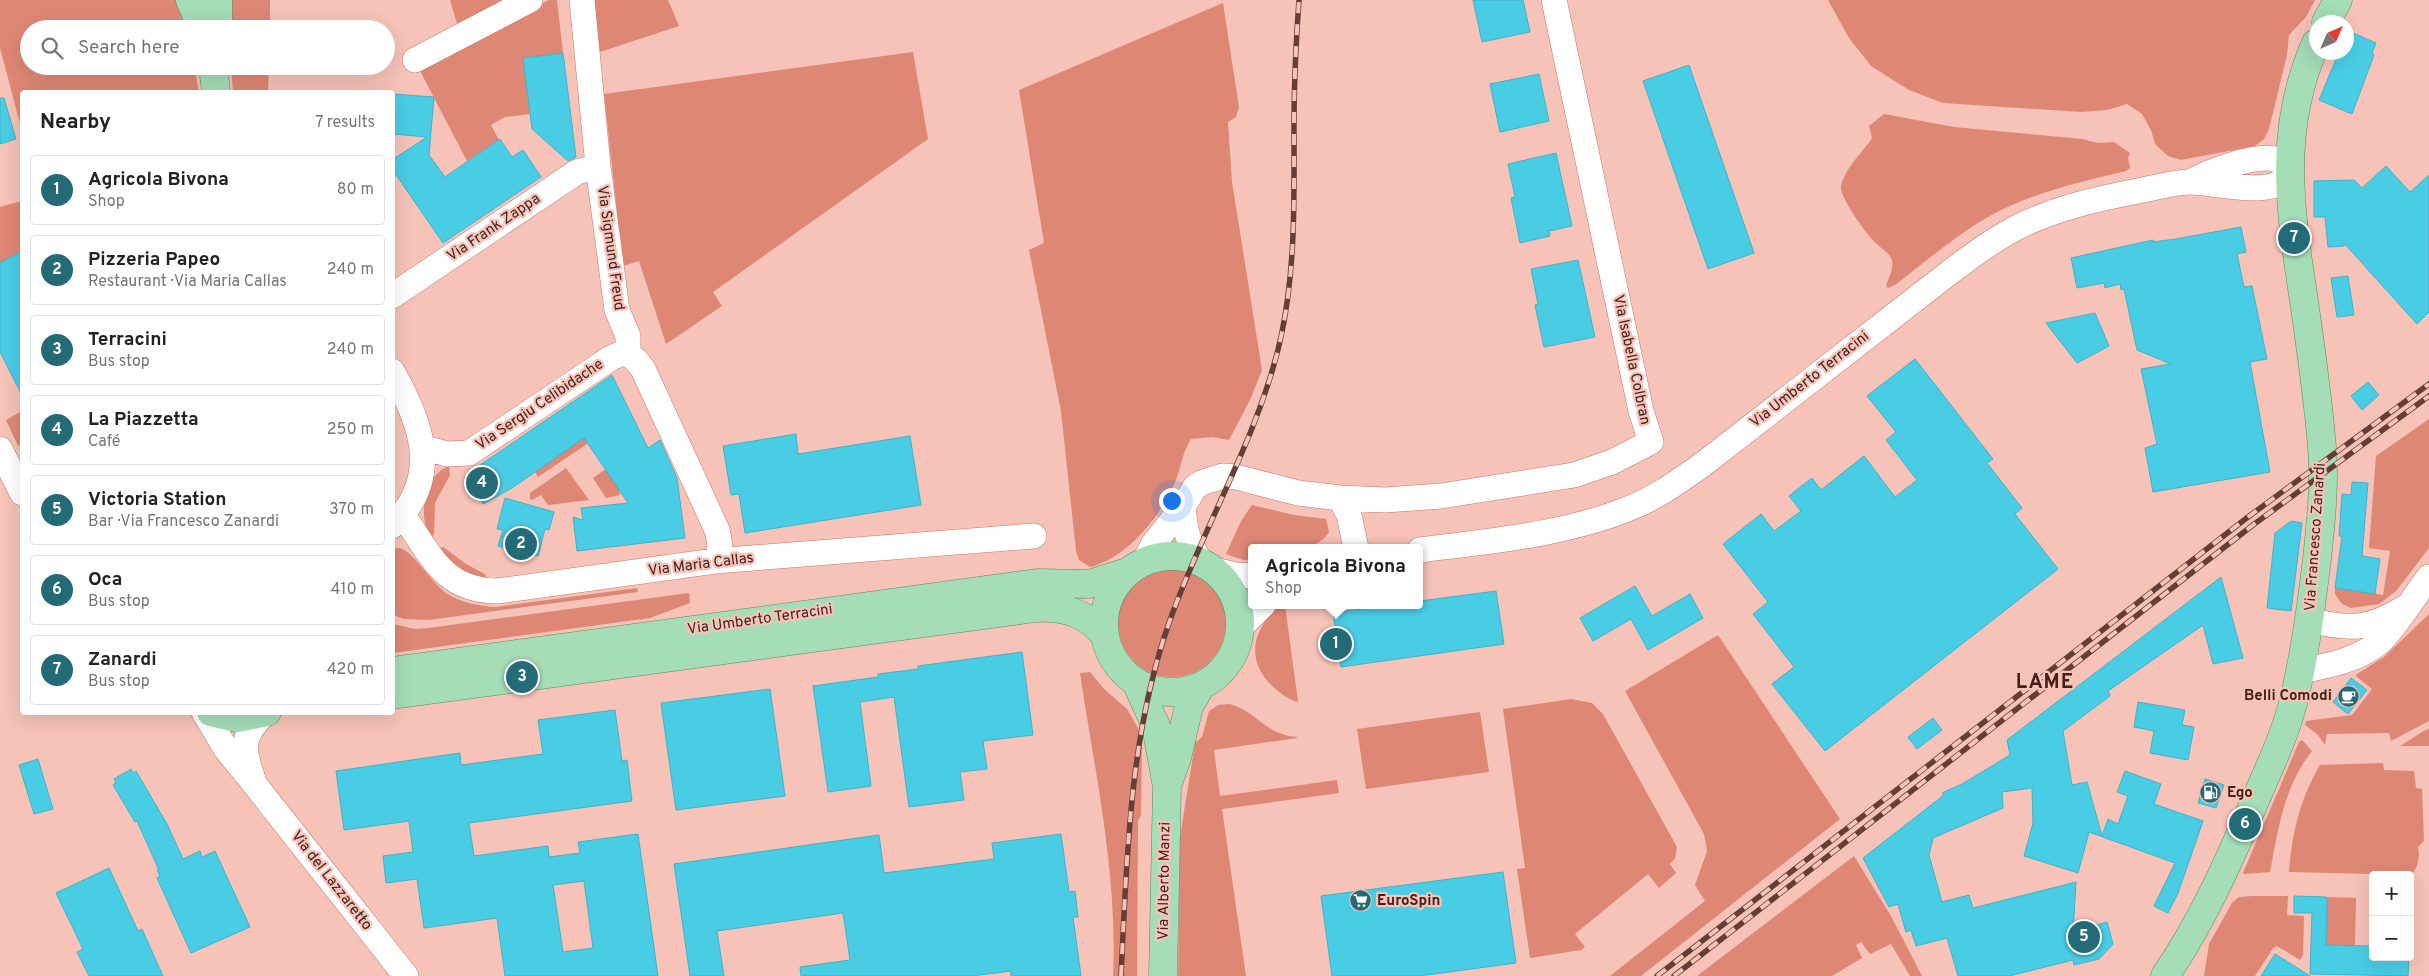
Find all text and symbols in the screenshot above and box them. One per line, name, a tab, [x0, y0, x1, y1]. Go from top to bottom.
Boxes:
north arrow	[2309, 15, 2354, 60]
search box	[20, 20, 395, 75]
icon: search	[38, 34, 66, 62]
text: Search here	[78, 36, 180, 60]
text: Nearby	[40, 109, 111, 136]
text: 7 results	[315, 113, 375, 133]
text: Agricola Bivona	[88, 168, 229, 192]
text: 1	[54, 180, 60, 200]
text: 80 m	[337, 180, 374, 200]
street label: Via Sigmund Freud	[592, 184, 628, 312]
street label: Via Frank Zappa	[444, 190, 544, 266]
text: Shop	[88, 192, 125, 212]
pin: 7	[2278, 219, 2310, 257]
text: Pizzeria Papeo	[88, 248, 220, 272]
text: 2	[52, 260, 62, 280]
text: 240 m	[327, 260, 374, 280]
text: Restaurant · Via Maria Callas	[88, 272, 287, 292]
street label: Via Isabella Colbran	[1608, 293, 1654, 427]
street label: Via Umberto Terracini	[1746, 327, 1874, 433]
text: Terracini	[88, 328, 167, 352]
text: 3	[52, 340, 62, 360]
text: 240 m	[327, 340, 374, 360]
text: Bus stop	[88, 352, 150, 372]
street label: Via Sergiu Celibidache	[472, 355, 608, 455]
text: La Piazzetta	[88, 408, 199, 432]
text: 4	[52, 420, 62, 440]
text: 250 m	[327, 420, 374, 440]
text: Café	[88, 432, 120, 452]
street label: Via Francesco Zanardi	[2301, 462, 2331, 612]
pin: 4	[466, 464, 498, 502]
text: Victoria Station	[88, 488, 226, 512]
your location	[1159, 488, 1185, 514]
text: 5	[52, 500, 62, 520]
text: 370 m	[329, 500, 374, 520]
text: Bar · Via Francesco Zanardi	[88, 512, 279, 532]
pin: 2	[505, 525, 537, 563]
popup	[1248, 544, 1423, 609]
street label: Via Maria Callas	[647, 549, 755, 581]
text: Agricola Bivona	[1265, 555, 1406, 579]
text: Oca	[88, 568, 122, 592]
text: Shop	[1265, 579, 1302, 599]
text: 6	[52, 580, 62, 600]
text: 410 m	[331, 580, 374, 600]
text: Bus stop	[88, 592, 150, 612]
street label: Via Umberto Terracini	[686, 600, 834, 640]
pin: 1	[1320, 625, 1352, 663]
text: Zanardi	[88, 648, 157, 672]
pin: 3	[506, 658, 538, 696]
text: 7	[53, 660, 61, 680]
text: 420 m	[327, 660, 374, 680]
district label: LAME	[2016, 670, 2074, 696]
text: Bus stop	[88, 672, 150, 692]
cafe icon: Belli Comodi	[2336, 684, 2360, 708]
place label: Belli Comodi	[2244, 687, 2332, 706]
fuel station icon: Ego	[2199, 781, 2223, 805]
place label: Ego	[2227, 784, 2253, 803]
pin: 6	[2229, 805, 2261, 843]
street label: Via Alberto Manzi	[1154, 822, 1176, 940]
street label: Via del Lazzaretto	[286, 827, 376, 935]
map controls	[2369, 871, 2414, 961]
button: +	[2369, 871, 2414, 916]
supermarket icon: EuroSpin	[1349, 889, 1373, 913]
place label: EuroSpin	[1377, 892, 1440, 911]
button: −	[2369, 916, 2414, 961]
pin: 5	[2068, 918, 2100, 956]

